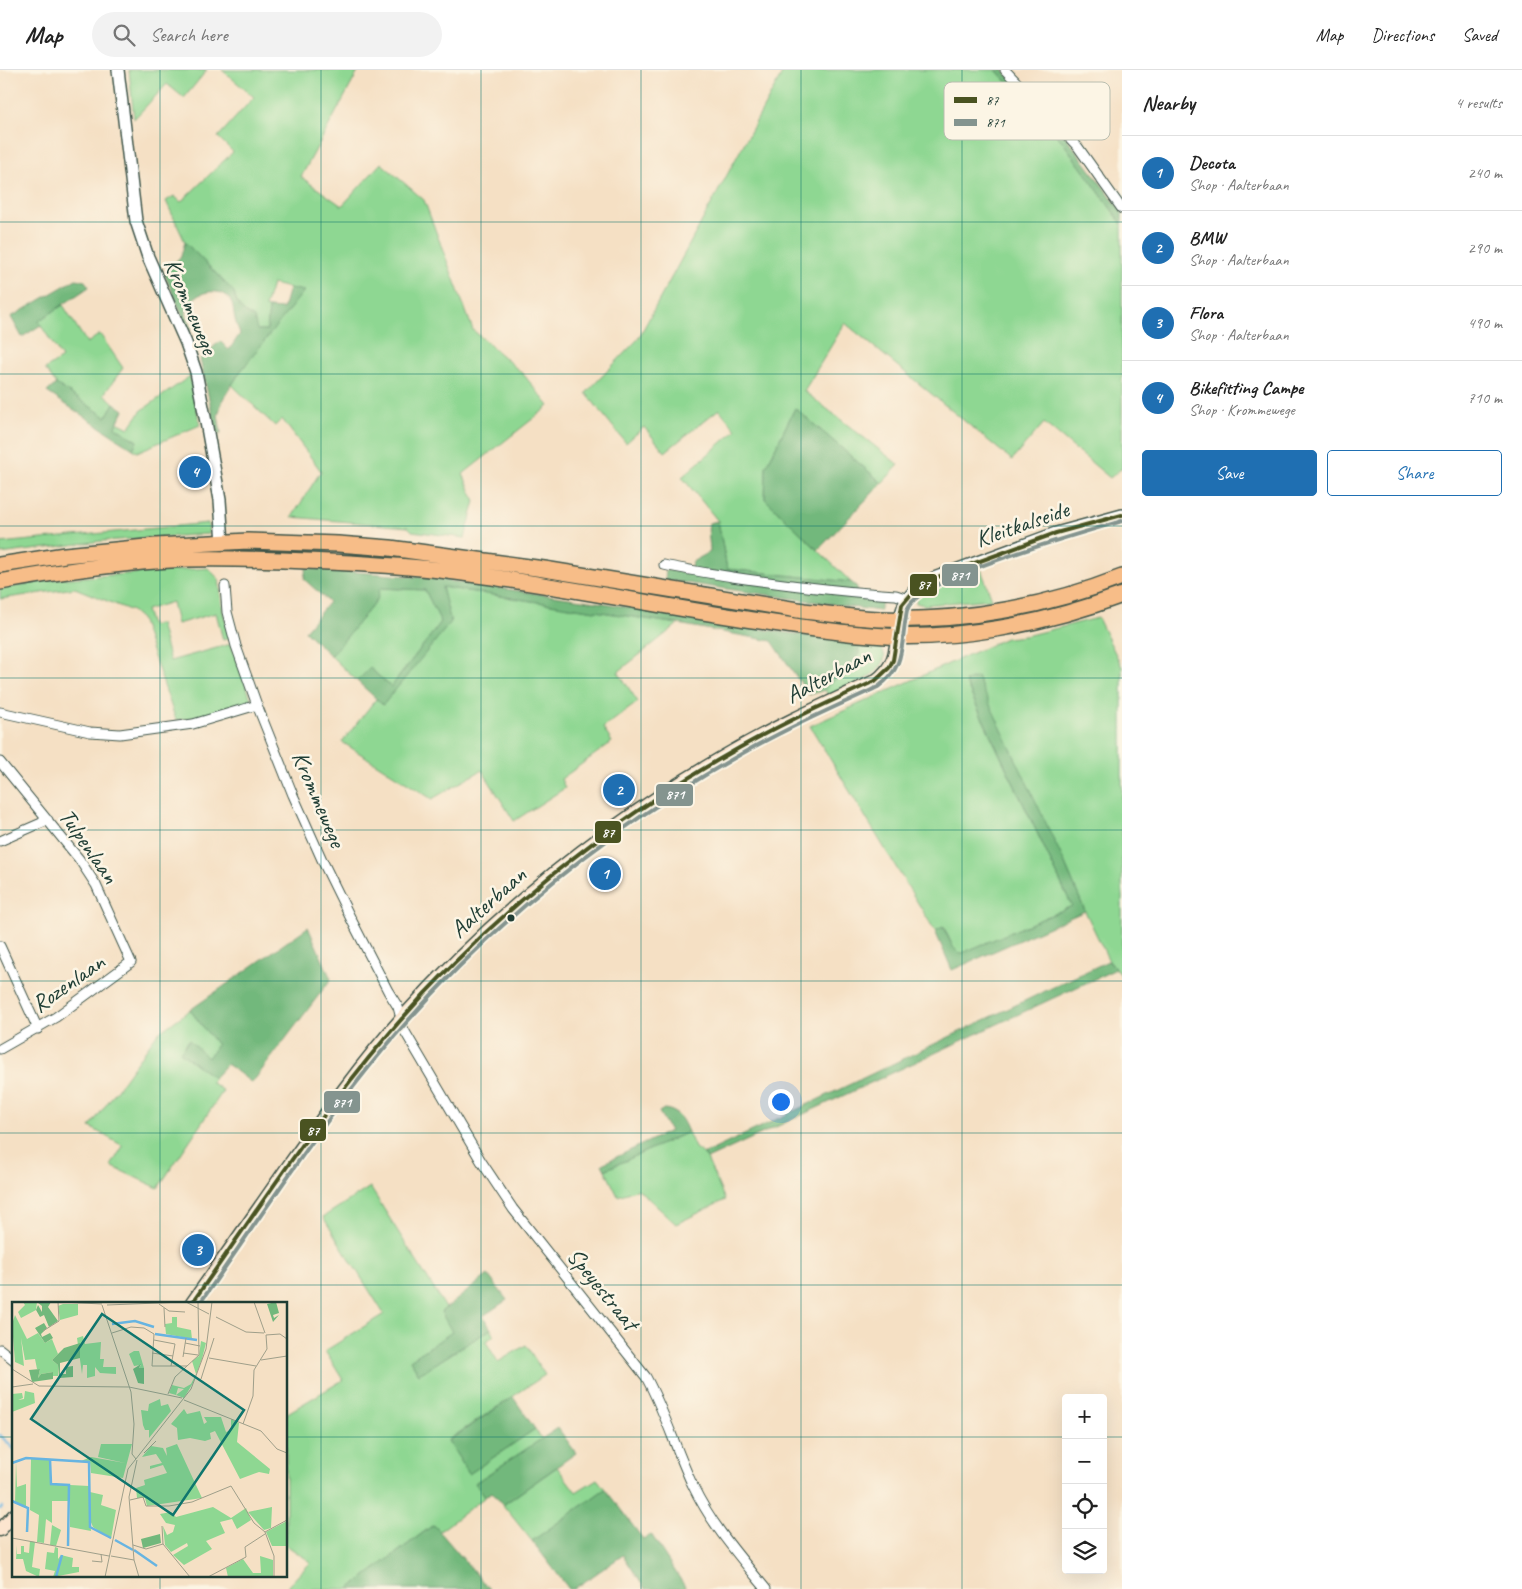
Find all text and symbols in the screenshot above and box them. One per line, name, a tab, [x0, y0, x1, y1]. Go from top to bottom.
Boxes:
search box	[92, 12, 442, 57]
text: Map	[25, 20, 62, 50]
icon: search	[110, 21, 138, 49]
text: Search here	[150, 23, 228, 47]
text: Map	[1316, 24, 1343, 46]
text: Directions	[1371, 24, 1434, 46]
text: Saved	[1462, 24, 1497, 46]
legend	[944, 82, 1110, 140]
text: Nearby	[1142, 90, 1195, 116]
text: 87	[986, 92, 999, 109]
text: 4 results	[1455, 93, 1502, 113]
text: 871	[986, 114, 1006, 131]
text: Decota	[1189, 151, 1235, 175]
text: 1	[1154, 163, 1162, 183]
text: 240 m	[1468, 163, 1502, 183]
text: Shop · Aalterbaan	[1189, 175, 1289, 195]
text: BMW	[1189, 226, 1226, 250]
text: 2	[1154, 238, 1162, 258]
text: 290 m	[1468, 238, 1502, 258]
text: Shop · Aalterbaan	[1189, 250, 1289, 270]
street label: Krommewege	[157, 253, 225, 361]
text: Flora	[1189, 301, 1223, 325]
text: 3	[1154, 313, 1162, 333]
text: 490 m	[1468, 313, 1502, 333]
text: Shop · Aalterbaan	[1189, 325, 1289, 345]
text: Bikefitting Campe	[1189, 376, 1303, 400]
text: 4	[1154, 388, 1162, 408]
text: 710 m	[1468, 388, 1502, 408]
text: Shop · Krommewege	[1189, 400, 1295, 420]
button: Save	[1142, 450, 1317, 496]
button: Share	[1327, 450, 1502, 496]
pin: 4	[179, 453, 211, 491]
street label: Kleitkalseide	[971, 493, 1075, 554]
line badge: 871	[941, 563, 979, 587]
text: 871	[951, 567, 971, 584]
line badge: 87	[909, 573, 938, 597]
text: 87	[918, 576, 932, 593]
street label: Aalterbaan	[780, 640, 876, 710]
street label: Krommewege	[285, 746, 353, 854]
pin: 2	[603, 771, 635, 809]
line badge: 871	[655, 783, 694, 807]
text: 871	[666, 786, 686, 803]
street label: Tulpenlaan	[52, 803, 126, 890]
line badge: 87	[594, 820, 622, 844]
text: 87	[602, 824, 616, 841]
pin: 1	[589, 855, 621, 893]
street label: Aalterbaan	[444, 860, 533, 944]
unlabelled marker	[506, 913, 516, 923]
street label: Rozenlaan	[26, 946, 111, 1019]
your location	[768, 1089, 794, 1115]
line badge: 871	[323, 1090, 361, 1114]
text: 871	[333, 1094, 353, 1111]
line badge: 87	[299, 1118, 327, 1142]
text: 87	[307, 1122, 321, 1139]
pin: 3	[182, 1231, 214, 1269]
street label: Speyestraat	[561, 1242, 647, 1339]
inset map	[12, 1302, 288, 1576]
map controls	[1062, 1394, 1107, 1574]
button: +	[1062, 1394, 1107, 1439]
button: −	[1062, 1439, 1107, 1484]
button: locate	[1062, 1484, 1107, 1529]
button: layers	[1062, 1529, 1107, 1574]

